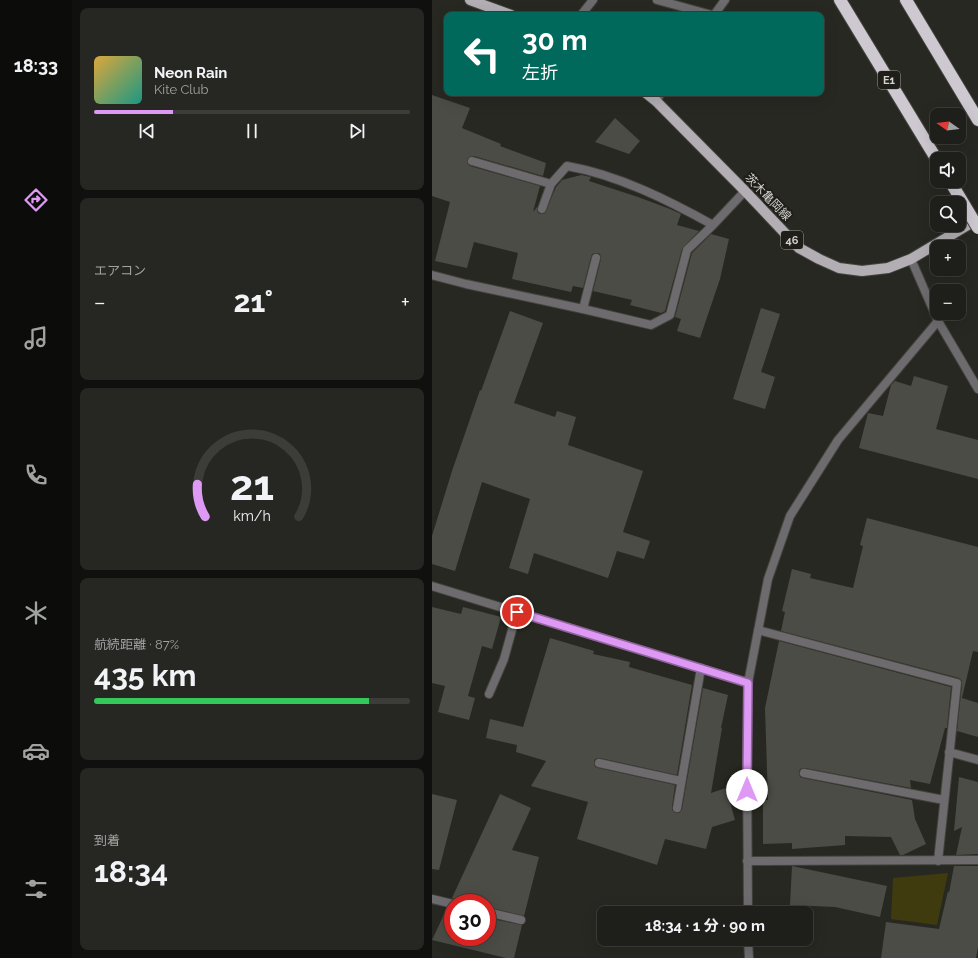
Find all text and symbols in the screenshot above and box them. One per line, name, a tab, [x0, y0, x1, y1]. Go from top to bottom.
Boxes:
text: 30 m	[522, 24, 588, 57]
icon: left	[456, 28, 508, 80]
text: 18:33	[14, 55, 58, 76]
text: 左折	[522, 62, 558, 83]
text: Neon Rain	[154, 64, 227, 82]
road number: E1	[878, 71, 900, 89]
text: Kite Club	[154, 82, 209, 97]
north arrow	[930, 108, 966, 144]
map controls	[930, 108, 966, 320]
icon: previous	[136, 120, 158, 142]
icon: pause	[241, 120, 263, 142]
icon: next	[346, 120, 368, 142]
button: sound	[930, 152, 966, 188]
street label: 茨木亀岡線	[742, 171, 794, 223]
icon: directions	[22, 186, 50, 214]
button: search	[930, 196, 966, 232]
road number: 46	[781, 231, 803, 249]
button: +	[930, 240, 966, 276]
text: エアコン	[94, 263, 146, 278]
text: 21°	[234, 284, 273, 319]
button: −	[930, 284, 966, 320]
text: −	[94, 289, 106, 315]
text: +	[401, 289, 410, 315]
icon: music	[22, 324, 50, 352]
icon: phone	[22, 461, 50, 489]
text: 21	[230, 461, 274, 510]
text: km/h	[233, 508, 271, 524]
pin	[500, 595, 534, 629]
icon: climate	[22, 599, 50, 627]
icon: arrive	[506, 601, 528, 623]
text: 航続距離 · 87%	[94, 637, 179, 652]
text: 435 km	[94, 658, 196, 693]
icon: car	[22, 737, 50, 765]
position arrow	[726, 769, 768, 811]
text: 到着	[94, 833, 120, 848]
text: 18:34	[94, 854, 168, 889]
icon: filters	[22, 875, 50, 903]
speed limit sign: 30	[444, 894, 496, 946]
text: 18:34 · 1 分 · 90 m	[645, 917, 765, 935]

